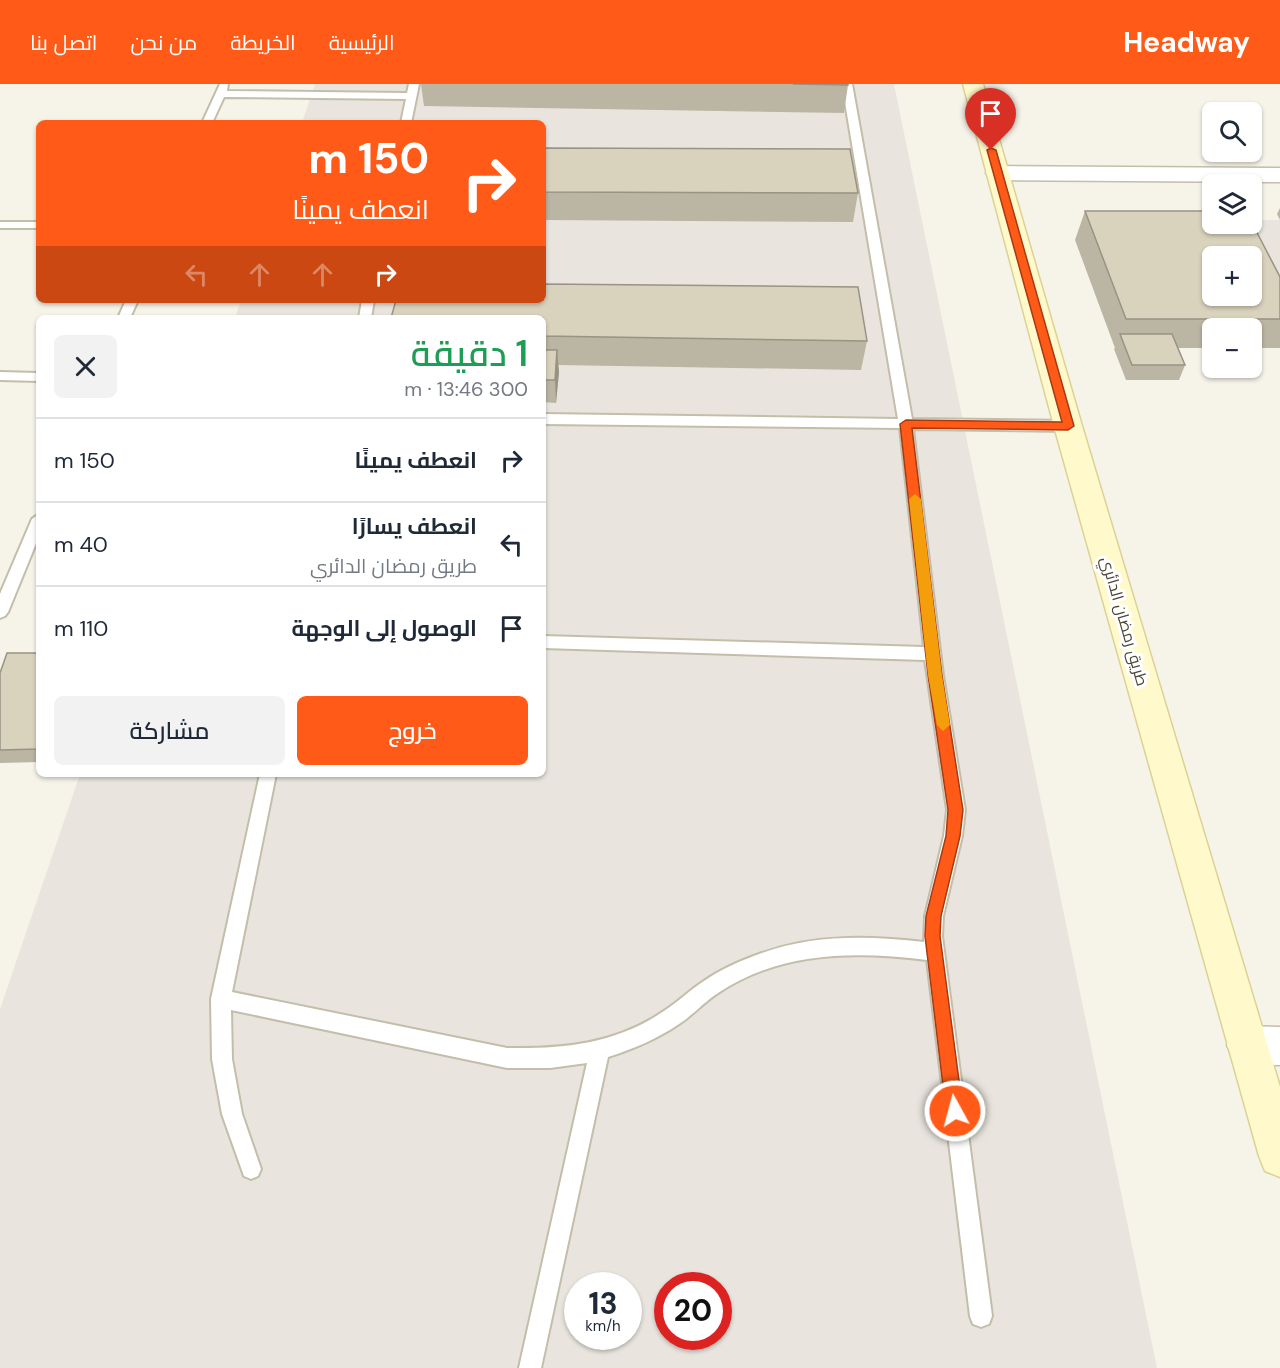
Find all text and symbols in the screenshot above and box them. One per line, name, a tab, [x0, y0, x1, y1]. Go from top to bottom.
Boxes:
text: Headway	[1123, 24, 1250, 61]
text: اتصل بنا	[30, 29, 97, 57]
text: من نحن	[130, 29, 197, 57]
text: الخريطة	[230, 29, 296, 57]
text: الرئيسية	[329, 29, 395, 57]
pin	[965, 88, 1016, 150]
icon: arrive	[974, 97, 1007, 130]
map controls	[1202, 102, 1262, 378]
button: search	[1202, 102, 1262, 162]
text: 150 m	[309, 131, 429, 186]
icon: right	[450, 144, 528, 222]
button: layers	[1202, 174, 1262, 234]
text: انعطف يمينًا	[292, 192, 429, 227]
button: +	[1202, 246, 1262, 306]
icon: left	[180, 258, 213, 291]
icon: ahead	[243, 258, 276, 291]
icon: ahead	[306, 258, 339, 291]
icon: right	[369, 258, 402, 291]
button: −	[1202, 318, 1262, 378]
text: 1 دقيقة	[411, 330, 528, 377]
button: close	[54, 335, 117, 398]
text: 300 m · 13:46	[404, 376, 528, 402]
icon: right	[495, 444, 528, 477]
text: 150 m	[54, 446, 115, 475]
text: انعطف يمينًا	[355, 446, 477, 475]
text: انعطف يسارًا	[352, 512, 477, 541]
icon: left	[495, 528, 528, 561]
text: 40 m	[54, 530, 108, 559]
text: طريق رمضان الدائري	[310, 553, 477, 579]
street label: طريق رمضان الدائري	[1093, 554, 1153, 689]
icon: arrive	[495, 612, 528, 645]
text: 110 m	[54, 614, 108, 643]
text: الوصول إلى الوجهة	[291, 614, 477, 643]
button: مشاركة	[54, 696, 285, 765]
button: خروج	[297, 696, 528, 765]
position arrow	[923, 1079, 987, 1143]
speed limit sign: 20	[654, 1272, 732, 1350]
text: 13	[588, 1284, 618, 1323]
text: km/h	[585, 1316, 621, 1336]

